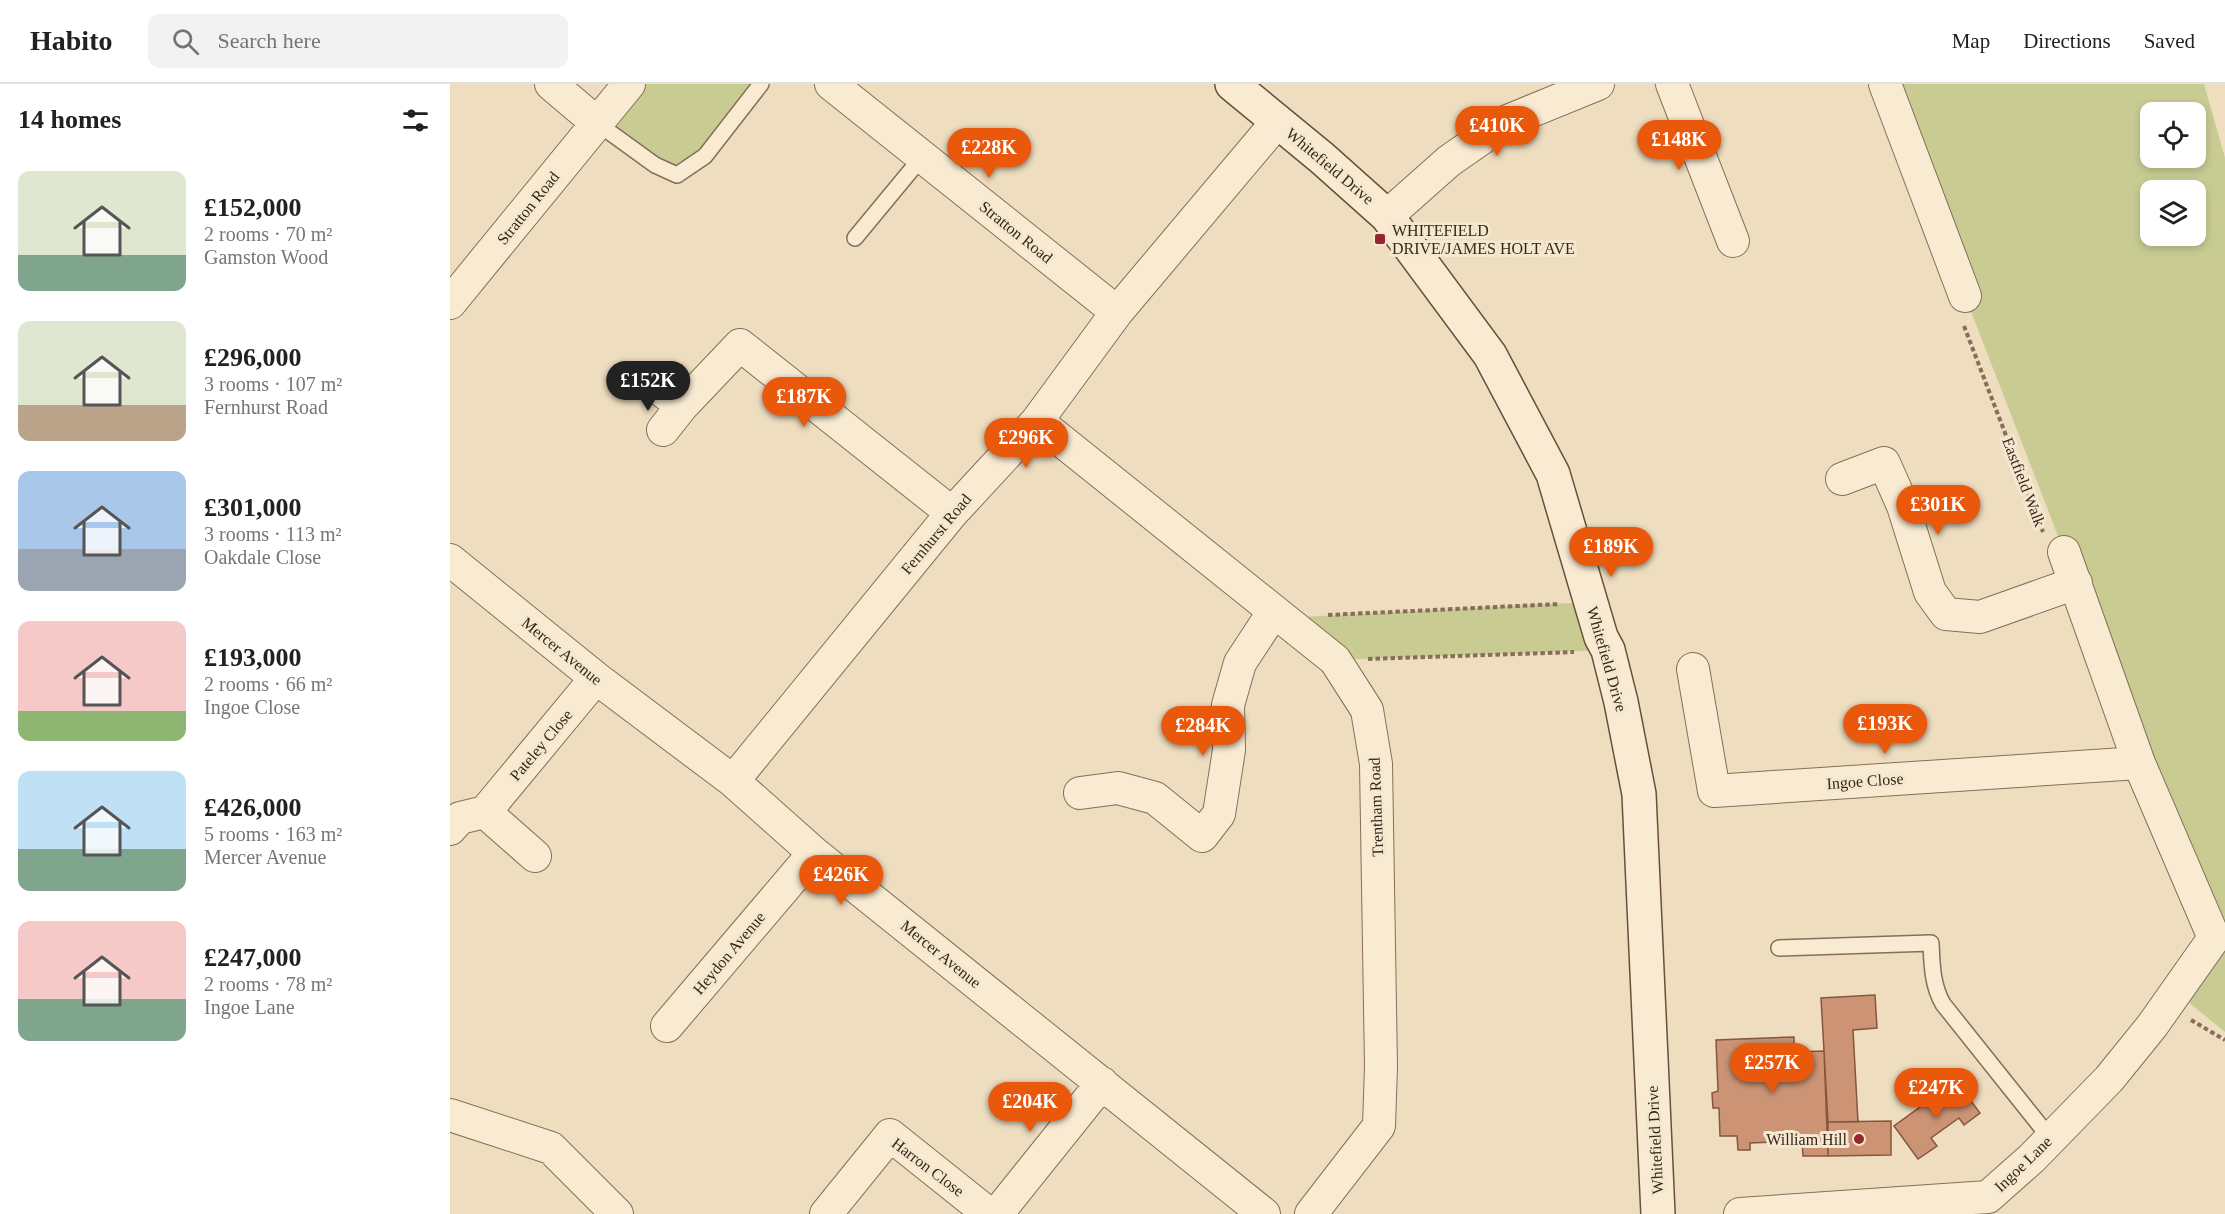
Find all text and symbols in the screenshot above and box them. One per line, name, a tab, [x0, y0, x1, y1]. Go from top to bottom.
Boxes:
search box	[148, 14, 568, 68]
text: Habito	[30, 25, 112, 56]
icon: search	[169, 25, 202, 58]
text: Search here	[217, 28, 321, 53]
text: Map	[1952, 29, 1990, 53]
text: Directions	[2023, 29, 2111, 53]
text: Saved	[2144, 29, 2195, 53]
map controls	[2140, 102, 2206, 246]
button: locate	[2140, 102, 2206, 168]
icon: filters	[399, 104, 432, 137]
text: 14 homes	[18, 105, 121, 134]
pin: £410K	[1455, 106, 1539, 157]
text: £410K	[1469, 114, 1525, 136]
pin: £148K	[1637, 120, 1721, 171]
street label: Whitefield Drive	[1283, 125, 1377, 207]
pin: £228K	[947, 128, 1031, 179]
text: £148K	[1651, 128, 1707, 150]
text: £228K	[961, 136, 1017, 158]
street label: Stratton Road	[494, 168, 562, 248]
button: layers	[2140, 180, 2206, 246]
text: £152,000	[204, 193, 302, 222]
icon: home	[66, 195, 138, 267]
street label: Stratton Road	[976, 198, 1056, 266]
place label: WHITEFIELD DRIVE/JAMES HOLT AVE	[1392, 222, 1575, 257]
text: 2 rooms · 70 m²	[204, 223, 332, 245]
marker: WHITEFIELD DRIVE/JAMES HOLT AVE	[1373, 232, 1387, 246]
text: Gamston Wood	[204, 246, 328, 268]
text: £296,000	[204, 343, 302, 372]
icon: home	[66, 345, 138, 417]
pin: £152K	[606, 361, 690, 412]
text: £152K	[620, 369, 676, 391]
text: 3 rooms · 107 m²	[204, 373, 342, 395]
pin: £187K	[762, 377, 846, 428]
text: £187K	[776, 385, 832, 407]
text: Fernhurst Road	[204, 396, 328, 418]
pin: £296K	[984, 418, 1068, 469]
text: £296K	[998, 426, 1054, 448]
street label: Eastfield Walk	[1999, 435, 2049, 529]
pin: £301K	[1896, 485, 1980, 536]
street label: Fernhurst Road	[898, 491, 974, 577]
text: £301,000	[204, 493, 302, 522]
text: £301K	[1910, 493, 1966, 515]
icon: home	[66, 495, 138, 567]
text: 3 rooms · 113 m²	[204, 523, 341, 545]
pin: £189K	[1569, 527, 1653, 578]
text: £189K	[1583, 535, 1639, 557]
text: Oakdale Close	[204, 546, 321, 568]
street label: Whitefield Drive	[1584, 604, 1630, 714]
street label: Mercer Avenue	[519, 614, 605, 688]
text: £193,000	[204, 643, 302, 672]
icon: home	[66, 645, 138, 717]
text: 2 rooms · 66 m²	[204, 673, 332, 695]
text: Ingoe Close	[204, 696, 300, 718]
pin: £193K	[1843, 704, 1927, 755]
street label: Pateley Close	[506, 706, 576, 785]
pin: £284K	[1161, 706, 1245, 757]
text: £193K	[1857, 712, 1913, 734]
text: £284K	[1175, 714, 1231, 736]
street label: Trentham Road	[1366, 757, 1386, 857]
street label: Ingoe Close	[1826, 770, 1904, 793]
text: £426,000	[204, 793, 302, 822]
icon: home	[66, 795, 138, 867]
text: 5 rooms · 163 m²	[204, 823, 342, 845]
text: Mercer Avenue	[204, 846, 326, 868]
pin: £426K	[799, 855, 883, 906]
text: £426K	[813, 863, 869, 885]
street label: Heydon Avenue	[690, 908, 769, 998]
street label: Mercer Avenue	[898, 917, 984, 991]
text: £247,000	[204, 943, 302, 972]
icon: home	[66, 945, 138, 1017]
text: 2 rooms · 78 m²	[204, 973, 332, 995]
text: Ingoe Lane	[204, 996, 295, 1018]
pin: £257K	[1730, 1043, 1814, 1094]
text: £257K	[1744, 1051, 1800, 1073]
pin: £247K	[1894, 1068, 1978, 1119]
text: £247K	[1908, 1076, 1964, 1098]
pin: £204K	[988, 1082, 1072, 1133]
street label: Whitefield Drive	[1644, 1085, 1666, 1195]
text: £204K	[1002, 1090, 1058, 1112]
place label: William Hill	[1766, 1131, 1848, 1148]
marker: William Hill	[1852, 1132, 1866, 1146]
street label: Ingoe Lane	[1991, 1133, 2056, 1196]
street label: Harron Close	[889, 1134, 967, 1200]

